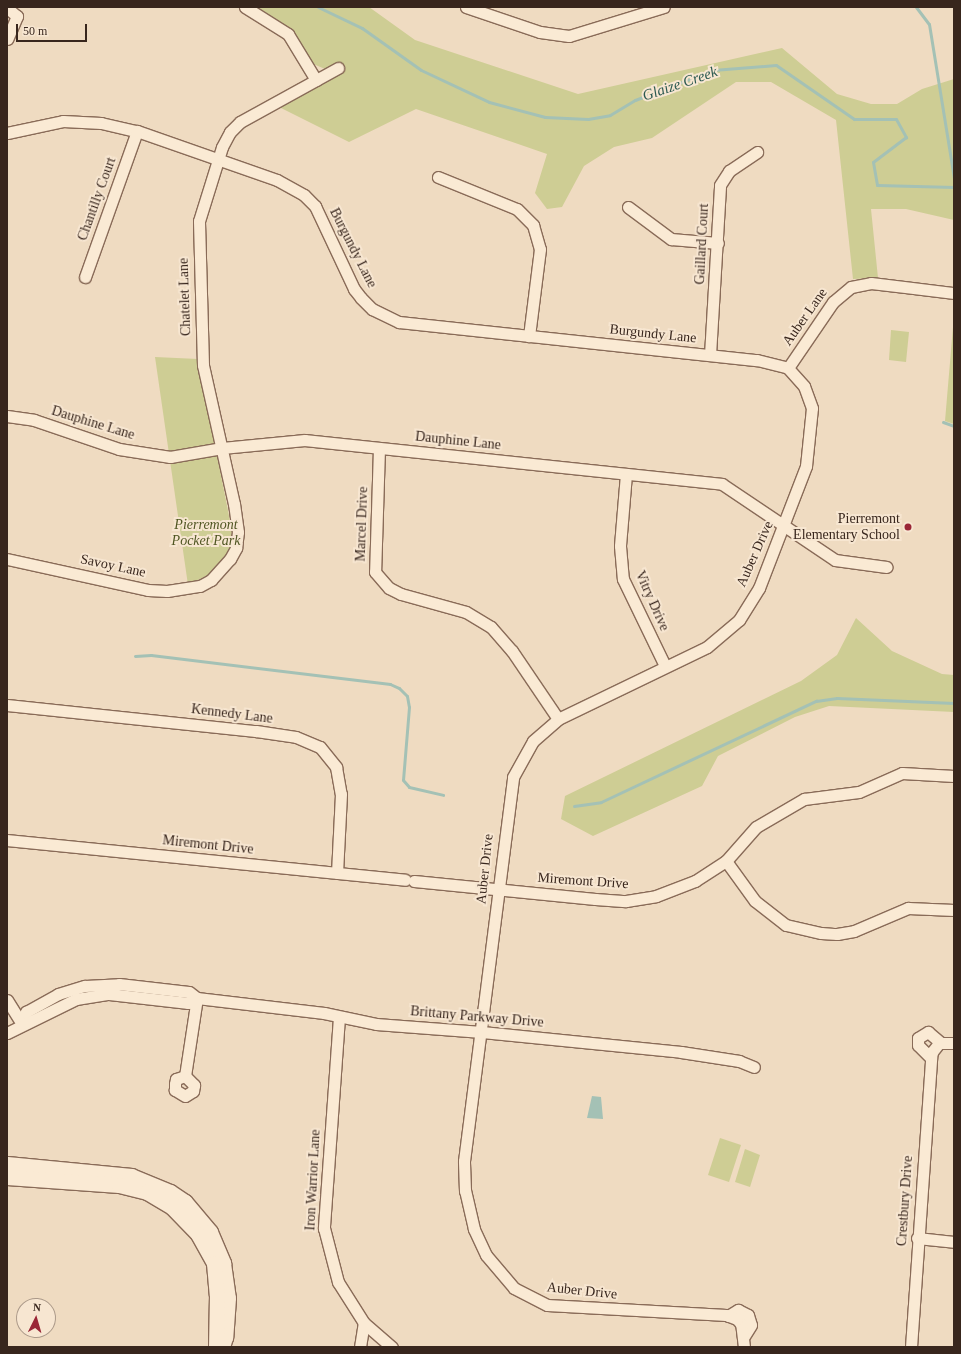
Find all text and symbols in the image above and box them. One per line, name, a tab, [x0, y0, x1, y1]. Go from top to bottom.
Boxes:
scale bar	[18, 16, 89, 42]
text: 50 m	[23, 24, 47, 38]
water label: Glaize Creek	[640, 63, 720, 105]
street label: Chantilly Court	[74, 155, 120, 243]
street label: Gaillard Court	[691, 203, 713, 285]
street label: Burgundy Lane	[326, 205, 380, 291]
street label: Chatelet Lane	[175, 258, 195, 336]
street label: Auber Lane	[779, 285, 831, 349]
street label: Burgundy Lane	[609, 321, 697, 347]
street label: Dauphine Lane	[49, 402, 137, 444]
street label: Dauphine Lane	[414, 428, 502, 454]
street label: Marcel Drive	[352, 486, 372, 562]
place label: Pierremont Elementary School	[793, 511, 900, 544]
park label: Pierremont Pocket Park	[172, 517, 240, 550]
street label: Auber Drive	[733, 518, 777, 590]
marker: Pierremont Elementary School	[903, 522, 913, 532]
street label: Savoy Lane	[79, 551, 147, 581]
street label: Vitry Drive	[631, 568, 673, 634]
street label: Kennedy Lane	[190, 701, 274, 727]
street label: Miremont Drive	[162, 832, 254, 858]
street label: Auber Drive	[473, 833, 497, 905]
street label: Miremont Drive	[537, 869, 629, 893]
street label: Brittany Parkway Drive	[410, 1003, 544, 1031]
street label: Iron Warrior Lane	[302, 1129, 324, 1231]
street label: Crestbury Drive	[893, 1155, 917, 1247]
street label: Auber Drive	[546, 1279, 618, 1303]
north arrow	[16, 1298, 56, 1338]
text: N	[32, 1301, 41, 1313]

